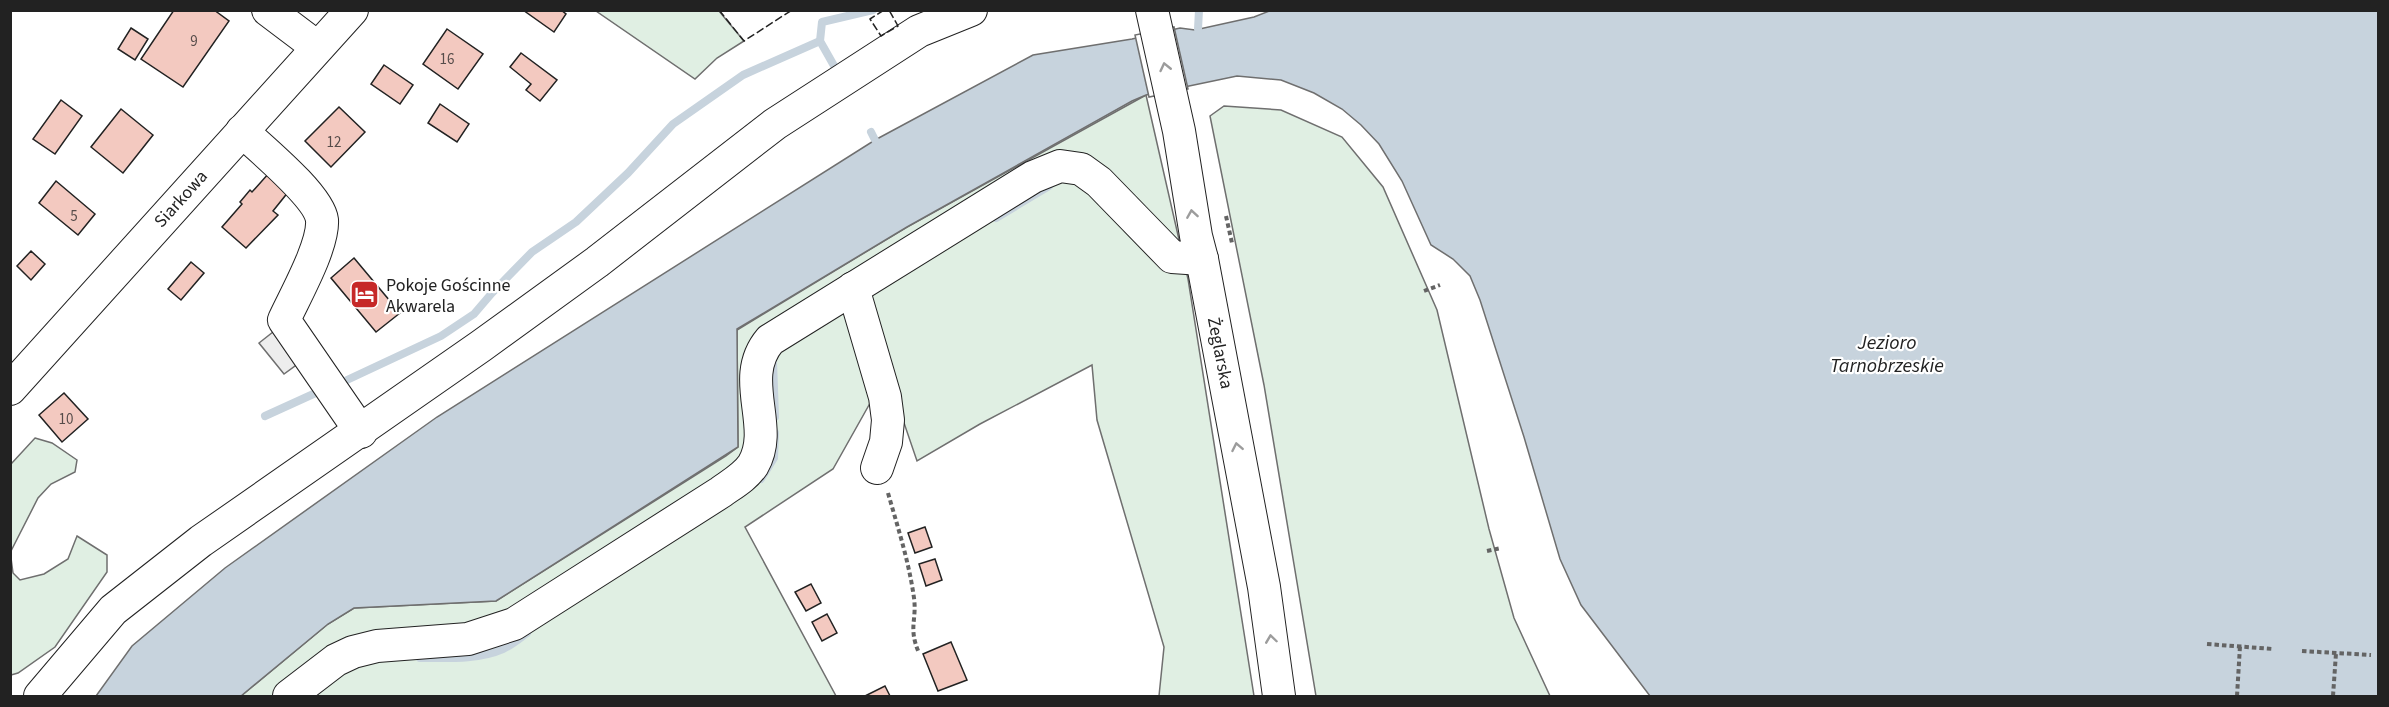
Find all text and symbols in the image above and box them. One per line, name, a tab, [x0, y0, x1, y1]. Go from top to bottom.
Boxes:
house number: 9	[190, 31, 198, 52]
house number: 16	[440, 49, 454, 70]
one-way arrow	[1159, 62, 1172, 72]
house number: 12	[327, 132, 341, 153]
street label: Siarkowa	[148, 165, 214, 233]
house number: 5	[70, 206, 78, 227]
one-way arrow	[1187, 209, 1199, 219]
place label: Pokoje Gościnne Akwarela	[386, 273, 511, 319]
hotel icon: Pokoje Gościnne Akwarela	[349, 279, 381, 311]
street label: Żeglarska	[1201, 315, 1239, 391]
water label: Jezioro Tarnobrzeskie	[1830, 329, 1944, 380]
house number: 10	[59, 409, 73, 430]
one-way arrow	[1231, 442, 1244, 452]
one-way arrow	[1266, 634, 1278, 643]

